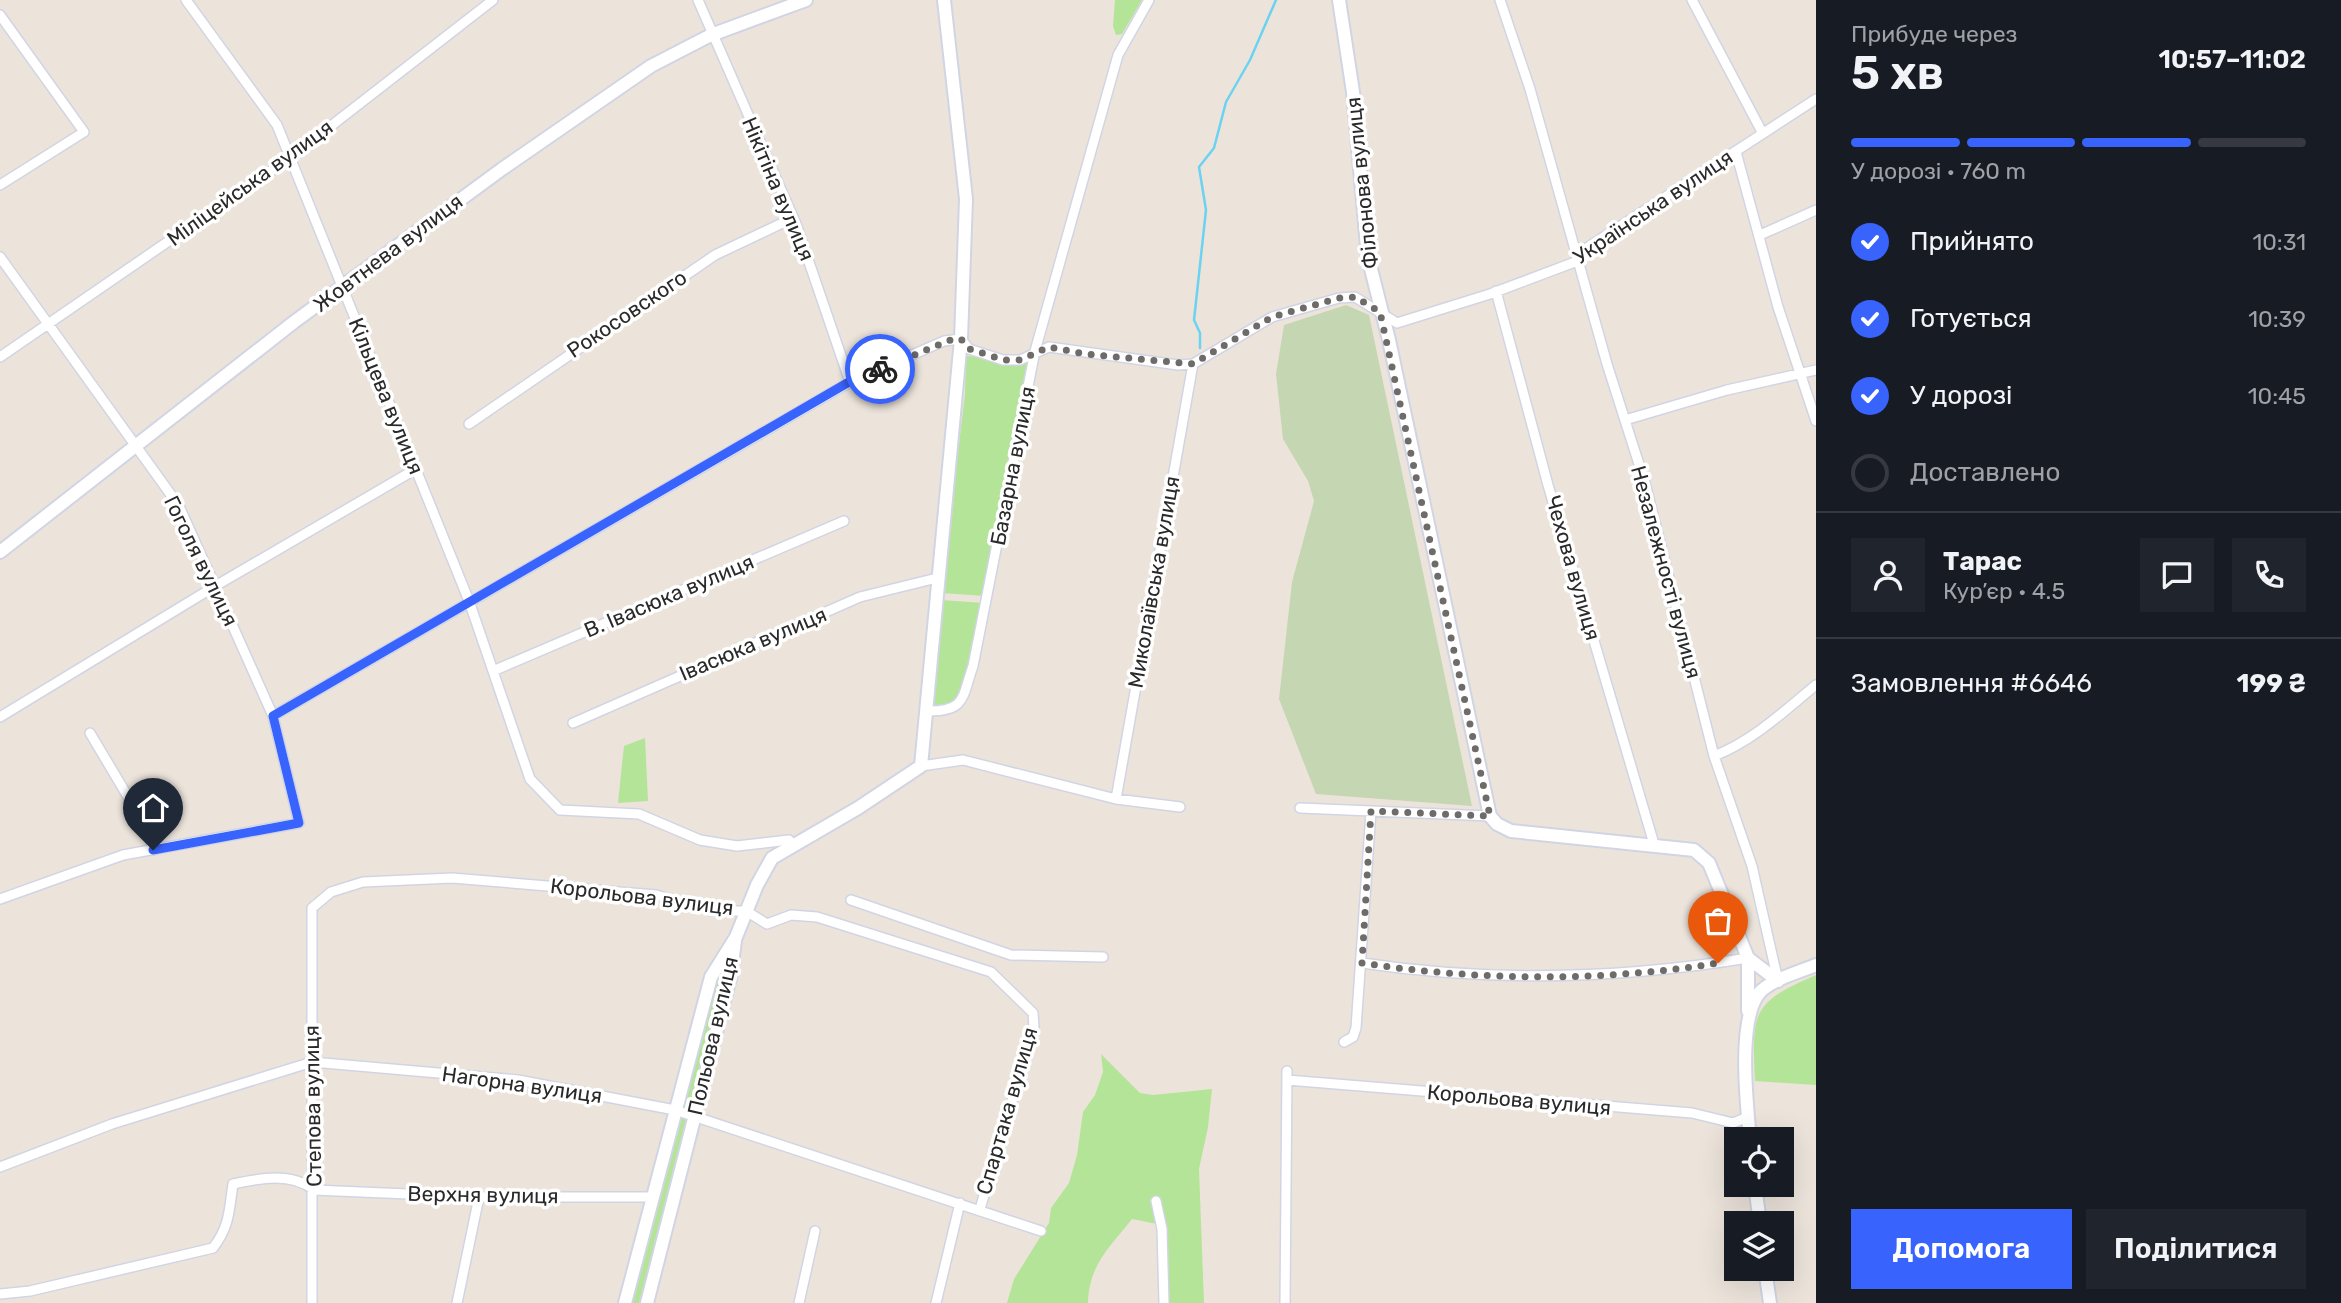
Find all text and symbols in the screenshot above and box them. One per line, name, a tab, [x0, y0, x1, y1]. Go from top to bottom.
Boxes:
text: Прибуде через	[1851, 20, 2017, 48]
text: 10:57–11:02	[2158, 44, 2306, 75]
text: 5 хв	[1851, 46, 1944, 101]
street label: Філонова вулиця	[1340, 96, 1383, 270]
street label: Нікітіна вулиця	[737, 113, 820, 264]
street label: Міліцейська вулиця	[162, 114, 337, 251]
street label: Українська вулиця	[1568, 144, 1737, 269]
text: У дорозі · 760 m	[1851, 157, 2026, 185]
street label: Жовтнева вулиця	[308, 188, 467, 317]
icon: check	[1851, 223, 1889, 261]
text: Прийнято	[1910, 226, 2034, 257]
text: 10:31	[2252, 228, 2306, 256]
street label: Рокосовского	[562, 264, 691, 363]
icon: check	[1851, 300, 1889, 338]
text: Готується	[1910, 303, 2032, 334]
text: 10:39	[2248, 305, 2306, 333]
street label: Кільцева вулиця	[344, 314, 429, 478]
courier	[845, 334, 915, 404]
icon: bike	[861, 350, 899, 388]
icon: check	[1851, 377, 1889, 415]
text: У дорозі	[1910, 380, 2012, 411]
text: 10:45	[2248, 382, 2306, 410]
street label: Базарна вулиця	[985, 384, 1040, 548]
text: Доставлено	[1910, 457, 2060, 488]
street label: Незалежності вулиця	[1626, 463, 1707, 681]
street label: Миколаївська вулиця	[1123, 474, 1184, 690]
street label: Гоголя вулиця	[159, 492, 244, 630]
street label: Чехова вулиця	[1541, 493, 1606, 643]
button: person	[1851, 538, 1925, 612]
button: chat	[2140, 538, 2214, 612]
button: phone	[2232, 538, 2306, 612]
text: Тарас	[1943, 546, 2022, 577]
street label: В. Івасюка вулиця	[580, 549, 758, 643]
text: Кур’єр · 4.5	[1943, 577, 2065, 605]
street label: Івасюка вулиця	[676, 602, 830, 686]
text: Замовлення #6646	[1851, 668, 2092, 699]
text: 199 ₴	[2237, 668, 2306, 699]
pin	[123, 778, 183, 850]
icon: home	[134, 789, 172, 827]
street label: Корольова вулиця	[549, 873, 735, 920]
pin	[1688, 891, 1748, 963]
icon: bag	[1699, 902, 1737, 940]
street label: Польова вулиця	[682, 954, 743, 1118]
street label: Спартака вулиця	[971, 1024, 1042, 1197]
street label: Степова вулиця	[299, 1025, 326, 1187]
street label: Нагорна вулиця	[440, 1061, 604, 1108]
street label: Корольова вулиця	[1426, 1079, 1612, 1120]
map controls	[1724, 1127, 1794, 1281]
button: locate	[1724, 1127, 1794, 1197]
street label: Верхня вулиця	[407, 1181, 559, 1208]
button: Допомога	[1851, 1209, 2072, 1289]
button: Поділитися	[2086, 1209, 2306, 1289]
button: layers	[1724, 1211, 1794, 1281]

